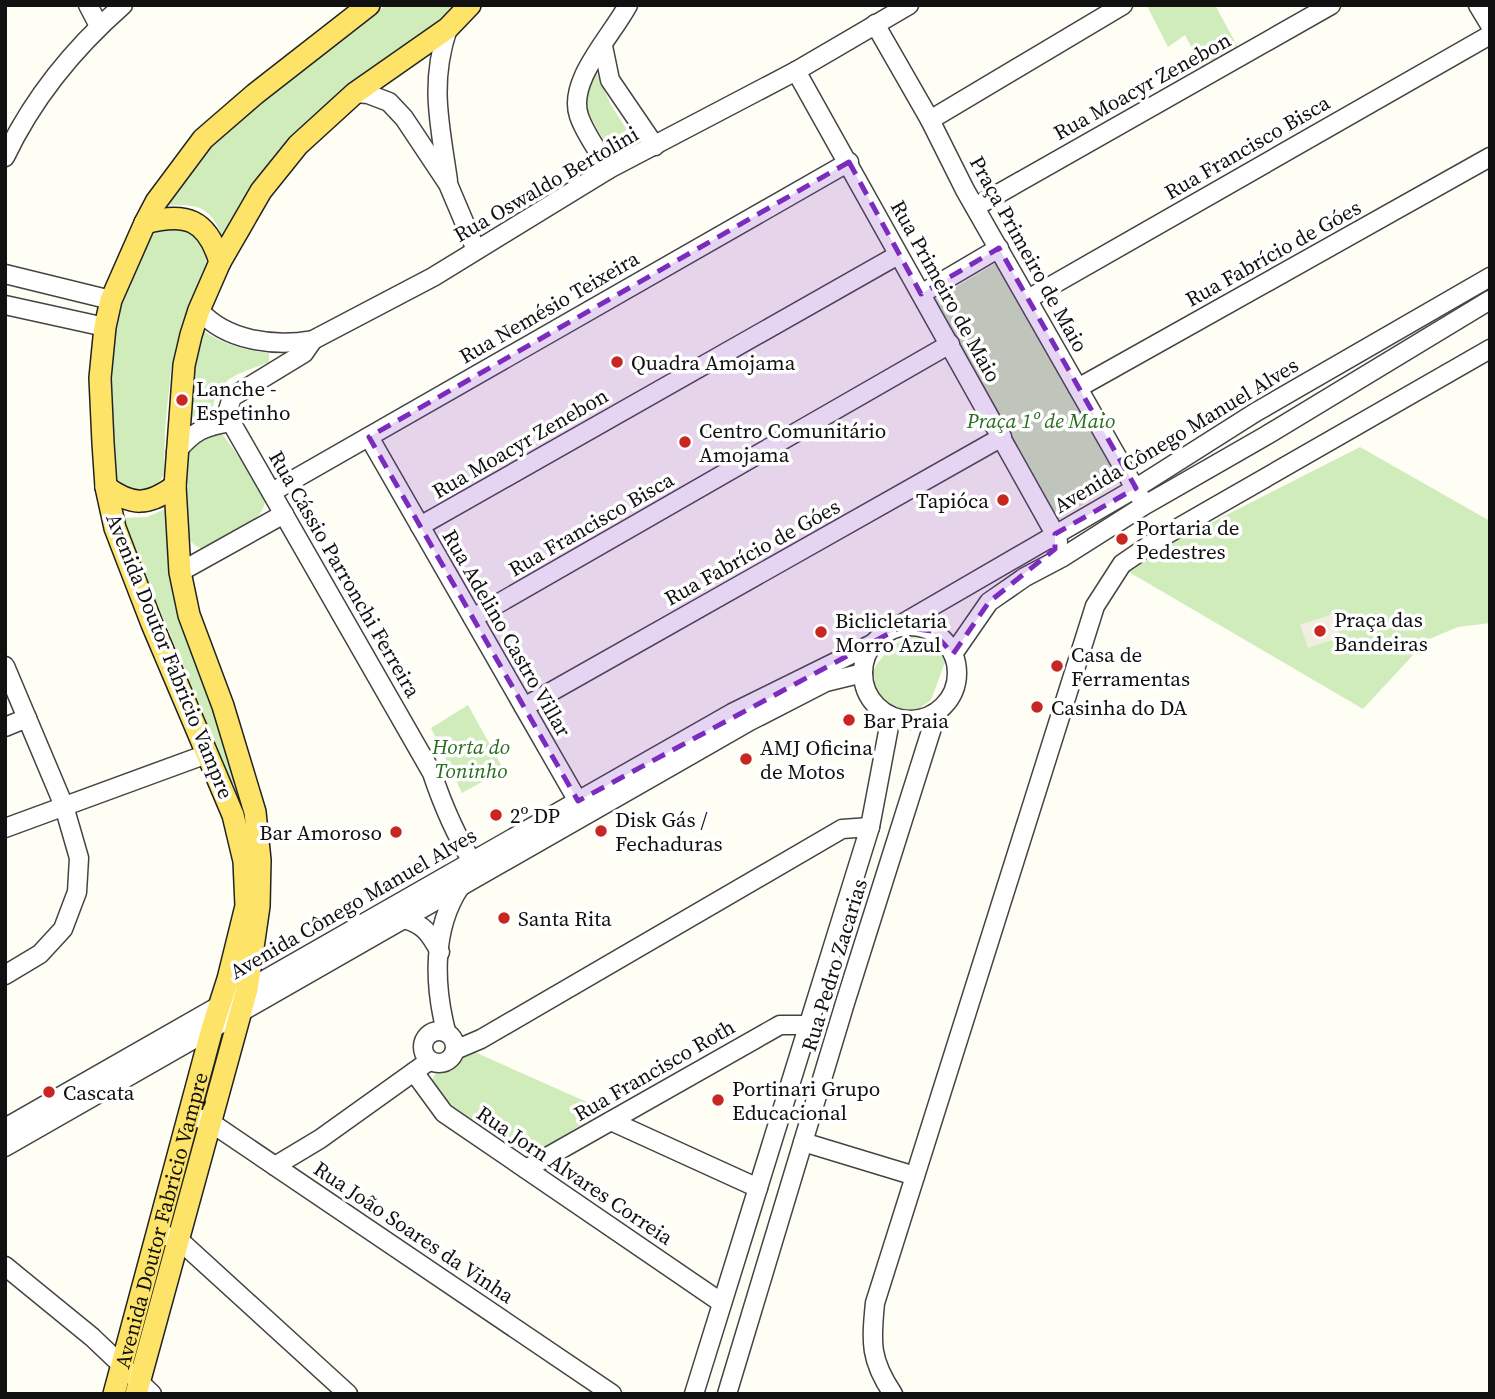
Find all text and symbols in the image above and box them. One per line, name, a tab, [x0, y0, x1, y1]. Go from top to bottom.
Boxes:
street label: Rua Moacyr Zenebon	[1048, 25, 1236, 147]
street label: Rua Francisco Bisca	[1159, 88, 1335, 206]
street label: Rua Oswaldo Bertolini	[448, 119, 644, 249]
street label: Praça Primeiro de Maio	[963, 151, 1095, 357]
street label: Rua Fabrício de Góes	[1180, 193, 1366, 313]
street label: Rua Primeiro de Maio	[884, 195, 1008, 387]
street label: Rua Nemésio Teixeira	[454, 243, 645, 370]
place label: Quadra Amojama	[631, 348, 796, 377]
street label: Avenida Cônego Manuel Alves	[1048, 350, 1304, 520]
marker: Quadra Amojama	[609, 354, 625, 370]
place label: Lanche - Espetinho	[196, 374, 290, 427]
street label: Rua Moacyr Zenebon	[427, 381, 614, 505]
marker: Lanche - Espetinho	[174, 392, 190, 408]
park label: Praça 1º de Maio	[966, 406, 1115, 435]
place label: Centro Comunitário Amojama	[699, 416, 886, 469]
marker: Centro Comunitário Amojama	[677, 434, 693, 450]
street label: Rua Cássio Parronchi Ferreira	[262, 445, 428, 703]
street label: Rua Francisco Bisca	[503, 465, 679, 583]
place label: Tapióca	[916, 486, 989, 515]
street label: Rua Fabrício de Góes	[659, 492, 845, 612]
marker: Tapióca	[995, 492, 1011, 508]
street label: Avenida Doutor Fabricio Vampre	[99, 509, 241, 803]
place label: Portaria de Pedestres	[1136, 513, 1240, 566]
street label: Rua Adelino Castro Villar	[436, 524, 578, 742]
marker: Portaria de Pedestres	[1114, 531, 1130, 547]
place label: Praça das Bandeiras	[1334, 605, 1428, 658]
place label: Biclicletaria Morro Azul	[835, 606, 948, 659]
marker: Praça das Bandeiras	[1312, 623, 1328, 639]
marker: Biclicletaria Morro Azul	[813, 624, 829, 640]
place label: Casa de Ferramentas	[1071, 640, 1190, 693]
marker: Casa de Ferramentas	[1049, 658, 1065, 674]
place label: Casinha do DA	[1051, 693, 1187, 722]
marker: Casinha do DA	[1029, 699, 1045, 715]
place label: Bar Praia	[863, 706, 949, 735]
marker: Bar Praia	[841, 712, 857, 728]
park label: Horta do Toninho	[431, 732, 510, 785]
place label: AMJ Oficina de Motos	[760, 733, 873, 786]
marker: AMJ Oficina de Motos	[738, 751, 754, 767]
place label: 2º DP	[510, 801, 560, 830]
place label: Disk Gás / Fechaduras	[615, 805, 723, 858]
marker: 2º DP	[488, 807, 504, 823]
place label: Bar Amoroso	[259, 818, 382, 847]
street label: Avenida Cônego Manuel Alves	[224, 820, 482, 986]
marker: Disk Gás / Fechaduras	[593, 823, 609, 839]
marker: Bar Amoroso	[388, 824, 404, 840]
street label: Rua Pedro Zacarias	[794, 875, 874, 1055]
place label: Santa Rita	[518, 904, 612, 933]
marker: Santa Rita	[496, 910, 512, 926]
street label: Rua Francisco Roth	[568, 1012, 740, 1128]
street label: Avenida Doutor Fabricio Vampre	[107, 1069, 214, 1371]
place label: Portinari Grupo Educacional	[732, 1074, 880, 1127]
place label: Cascata	[63, 1078, 135, 1107]
marker: Cascata	[41, 1084, 57, 1100]
marker: Portinari Grupo Educacional	[710, 1092, 726, 1108]
street label: Rua Jorn Alvares Correia	[471, 1098, 679, 1252]
street label: Rua João Soares da Vinha	[308, 1154, 520, 1310]

